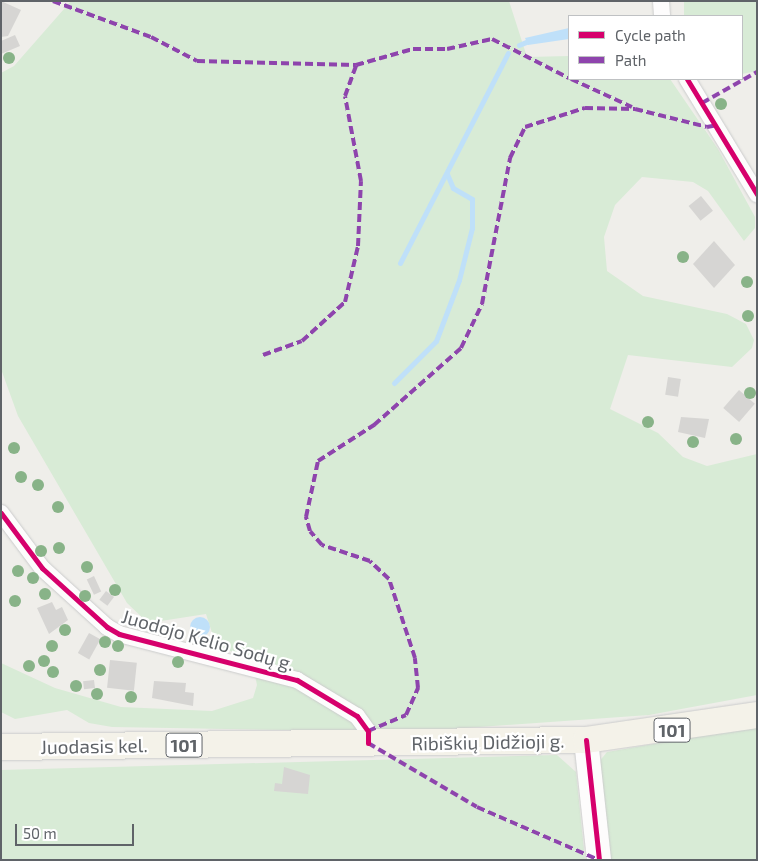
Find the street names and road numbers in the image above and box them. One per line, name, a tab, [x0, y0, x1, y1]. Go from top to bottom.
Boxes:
street label: Juodojo Kelio Sodų g.	[119, 604, 297, 676]
road number: 101	[653, 714, 691, 746]
street label: Ribiškių Didžioji g.	[411, 729, 565, 755]
road number: 101	[165, 730, 203, 760]
street label: Juodasis kel.	[40, 734, 148, 758]

